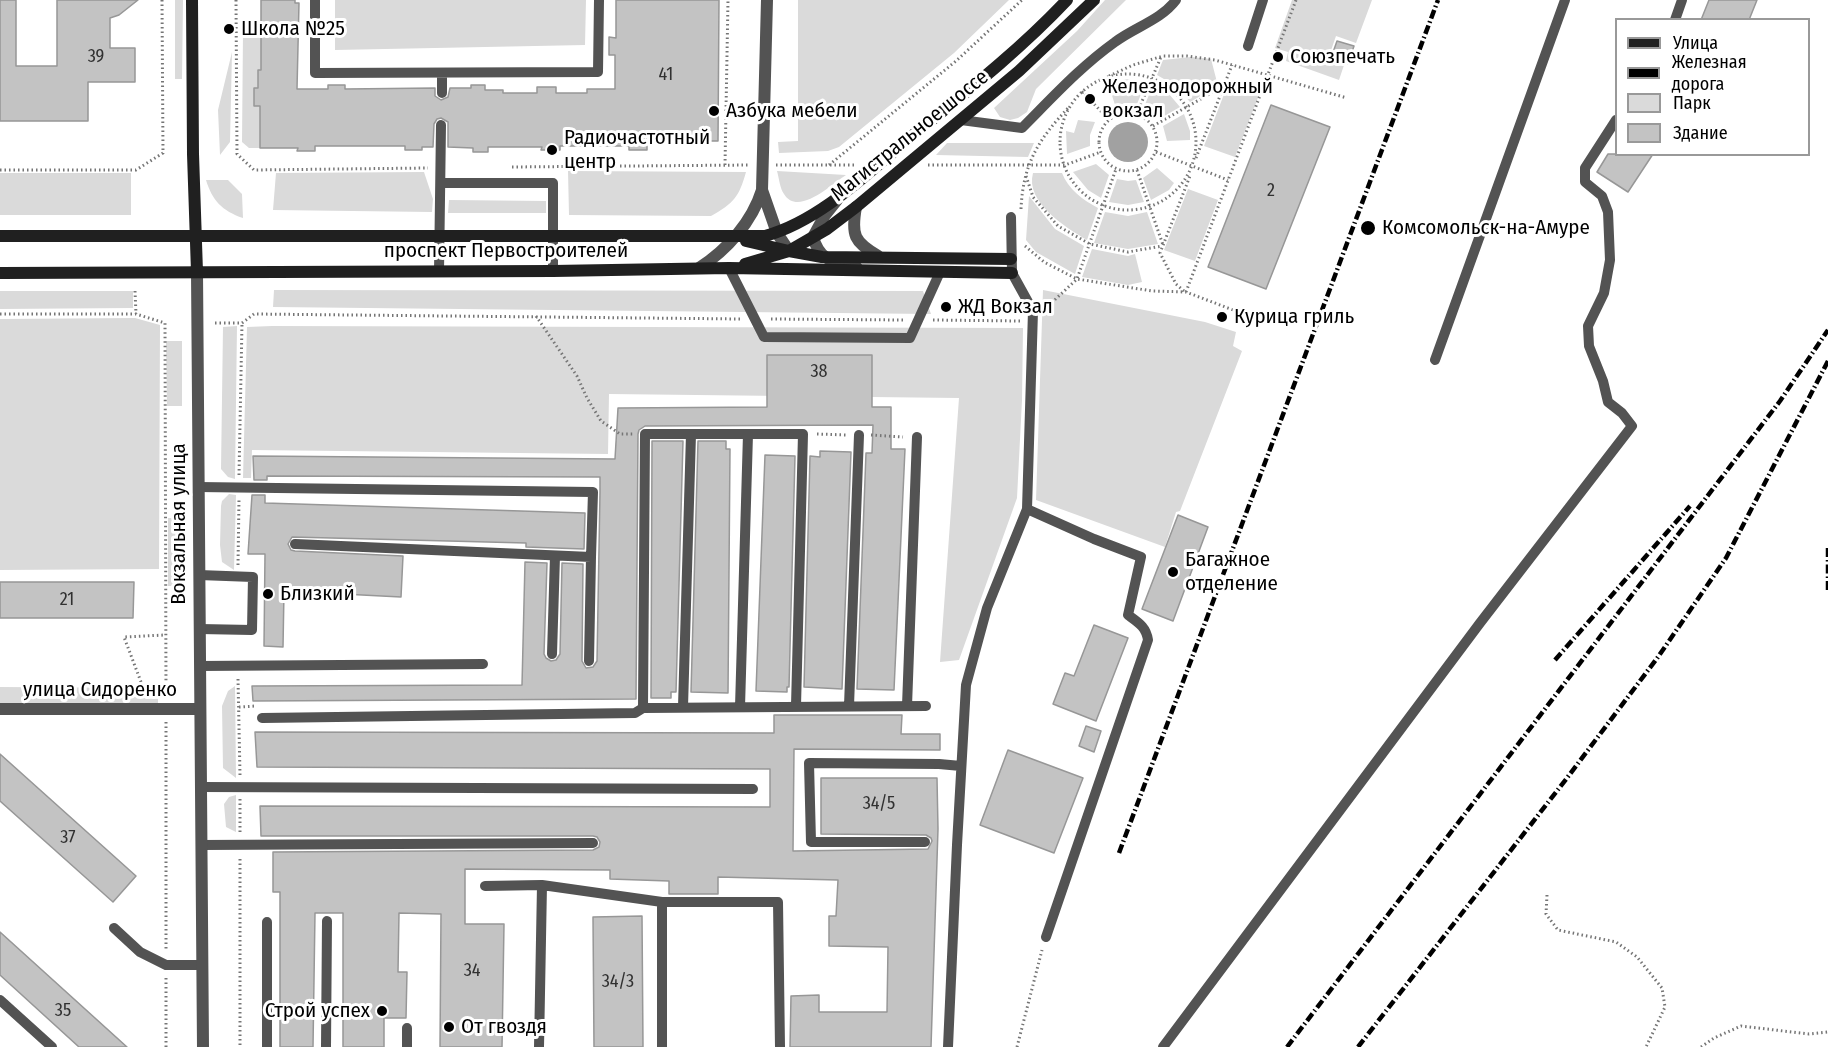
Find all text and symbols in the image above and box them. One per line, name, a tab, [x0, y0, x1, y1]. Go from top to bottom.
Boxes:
place label: Школа №25	[241, 16, 345, 42]
legend	[1615, 18, 1810, 156]
marker: Школа №25	[222, 22, 236, 36]
text: Улица	[1673, 32, 1718, 54]
place label: Союзпечать	[1290, 44, 1395, 70]
house number: 39	[88, 46, 104, 68]
marker: Союзпечать	[1271, 50, 1285, 64]
text: Железная дорога	[1672, 51, 1747, 95]
house number: 41	[659, 64, 673, 86]
street label: Магистральное шоссе	[826, 65, 994, 207]
place label: Железнодорожный вокзал	[1102, 74, 1273, 124]
marker: Железнодорожный вокзал	[1083, 92, 1097, 106]
text: Парк	[1673, 92, 1711, 114]
place label: Азбука мебели	[726, 98, 858, 124]
marker: Азбука мебели	[707, 104, 721, 118]
text: Здание	[1673, 122, 1728, 144]
place label: Радиочастотный центр	[564, 125, 710, 175]
marker: Радиочастотный центр	[545, 143, 559, 157]
house number: 2	[1267, 180, 1275, 202]
place label: Комсомольск-на-Амуре	[1382, 215, 1590, 241]
marker: Комсомольск-на-Амуре	[1359, 219, 1377, 237]
street label: проспект Первостроителей	[384, 238, 628, 264]
place label: ЖД Вокзал	[958, 294, 1053, 320]
marker: ЖД Вокзал	[939, 300, 953, 314]
place label: Курица гриль	[1234, 304, 1354, 330]
marker: Курица гриль	[1215, 310, 1229, 324]
house number: 38	[810, 361, 828, 383]
street label: Вокзальная улица	[166, 443, 192, 605]
place label: Багажное отделение	[1185, 547, 1278, 597]
marker: Багажное отделение	[1166, 565, 1180, 579]
place label: Близкий	[280, 581, 355, 607]
marker: Близкий	[261, 587, 275, 601]
house number: 21	[60, 589, 74, 611]
street label: улица Сидоренко	[23, 677, 177, 703]
house number: 34/5	[863, 793, 895, 815]
house number: 37	[60, 827, 76, 849]
house number: 34	[464, 960, 480, 982]
house number: 34/3	[602, 971, 634, 993]
place label: Строй успех	[265, 998, 370, 1024]
house number: 35	[55, 1000, 71, 1022]
marker: Строй успех	[375, 1004, 389, 1018]
place label: От гвоздя	[461, 1014, 547, 1040]
marker: От гвоздя	[442, 1020, 456, 1034]

